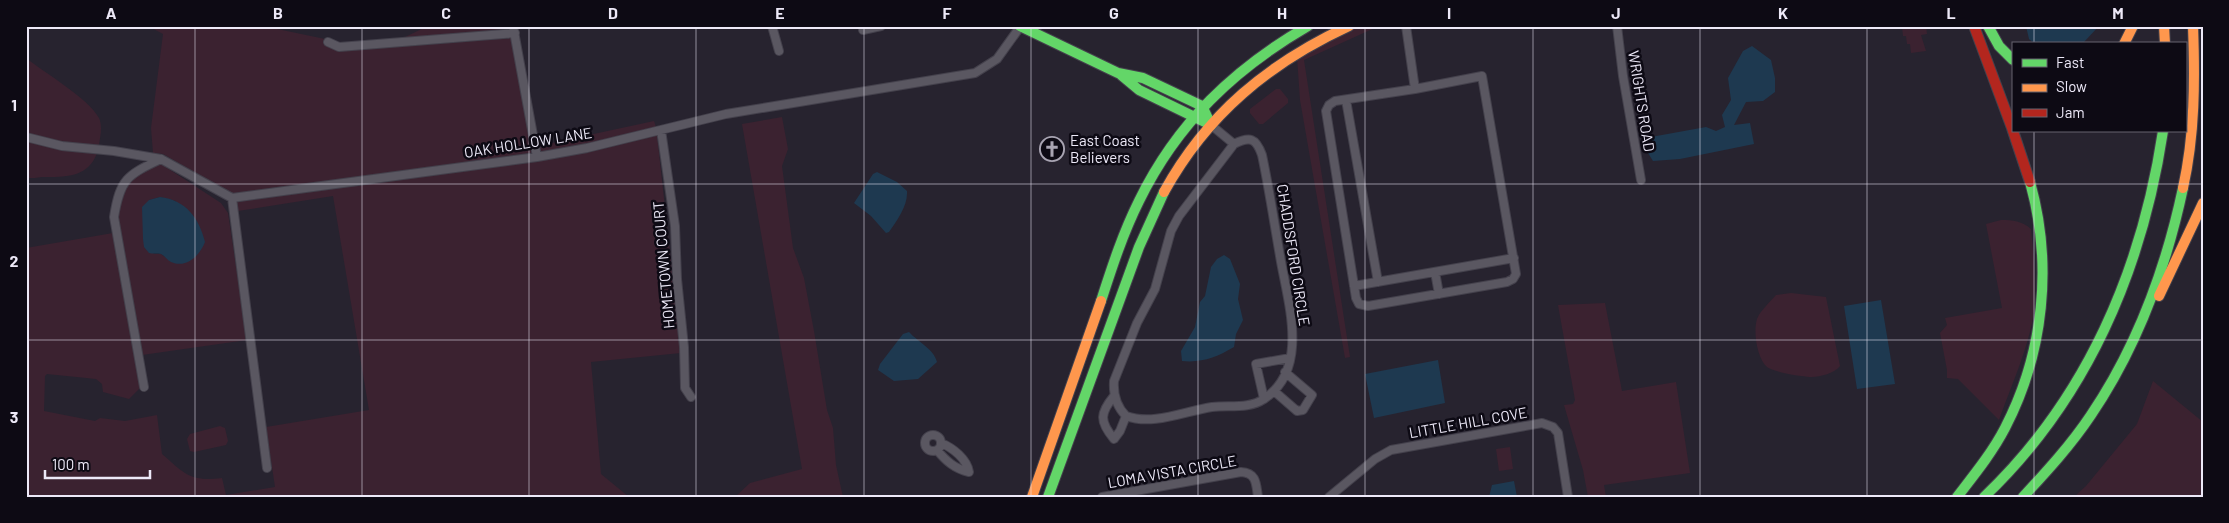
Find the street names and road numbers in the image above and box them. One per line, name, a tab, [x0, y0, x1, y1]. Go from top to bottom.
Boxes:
street label: WRIGHTS ROAD	[1625, 49, 1659, 153]
street label: OAK HOLLOW LANE	[463, 123, 593, 161]
street label: CHADDSFORD CIRCLE	[1274, 183, 1314, 327]
street label: HOMETOWN COURT	[648, 200, 678, 330]
street label: LITTLE HILL COVE	[1407, 403, 1529, 441]
street label: LOMA VISTA CIRCLE	[1106, 451, 1238, 491]

